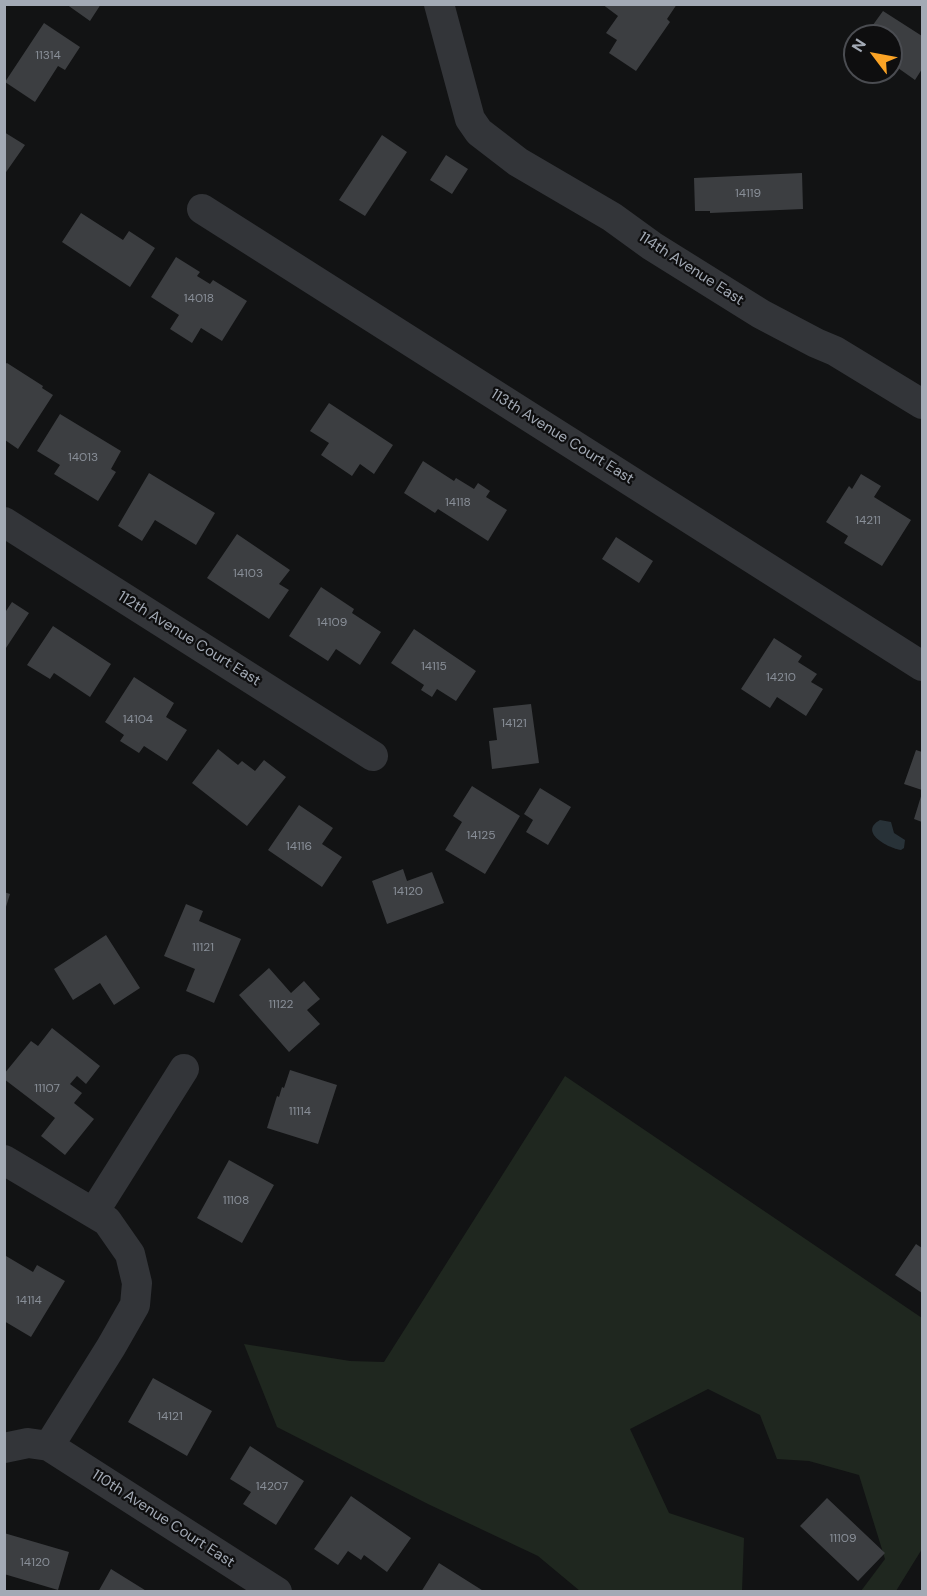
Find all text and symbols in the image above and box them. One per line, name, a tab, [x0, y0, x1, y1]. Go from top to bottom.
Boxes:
north arrow	[843, 24, 903, 84]
text: N	[847, 35, 871, 56]
house number: 11314	[35, 49, 61, 63]
house number: 14119	[735, 187, 761, 201]
street label: 114th Avenue East	[635, 228, 747, 310]
house number: 14018	[184, 292, 214, 306]
street label: 113th Avenue Court East	[487, 386, 637, 488]
house number: 14013	[68, 451, 98, 465]
house number: 14118	[445, 496, 471, 510]
house number: 14211	[855, 514, 881, 528]
house number: 14103	[233, 567, 263, 581]
street label: 112th Avenue Court East	[114, 588, 264, 690]
house number: 14109	[317, 616, 347, 630]
house number: 14115	[421, 660, 447, 674]
house number: 14210	[766, 671, 796, 685]
house number: 14104	[123, 713, 153, 727]
house number: 14121	[501, 717, 527, 731]
house number: 14125	[466, 829, 496, 843]
house number: 14116	[286, 840, 312, 854]
house number: 14120	[393, 885, 423, 899]
house number: 11121	[192, 941, 214, 955]
house number: 11122	[268, 998, 294, 1012]
house number: 11107	[34, 1082, 60, 1096]
house number: 11114	[289, 1105, 311, 1119]
house number: 11108	[223, 1194, 249, 1208]
house number: 14114	[16, 1294, 42, 1308]
house number: 14121	[157, 1410, 183, 1424]
street label: 110th Avenue Court East	[88, 1466, 238, 1572]
house number: 14207	[256, 1480, 288, 1494]
house number: 11109	[830, 1532, 856, 1546]
house number: 14120	[20, 1556, 50, 1570]

